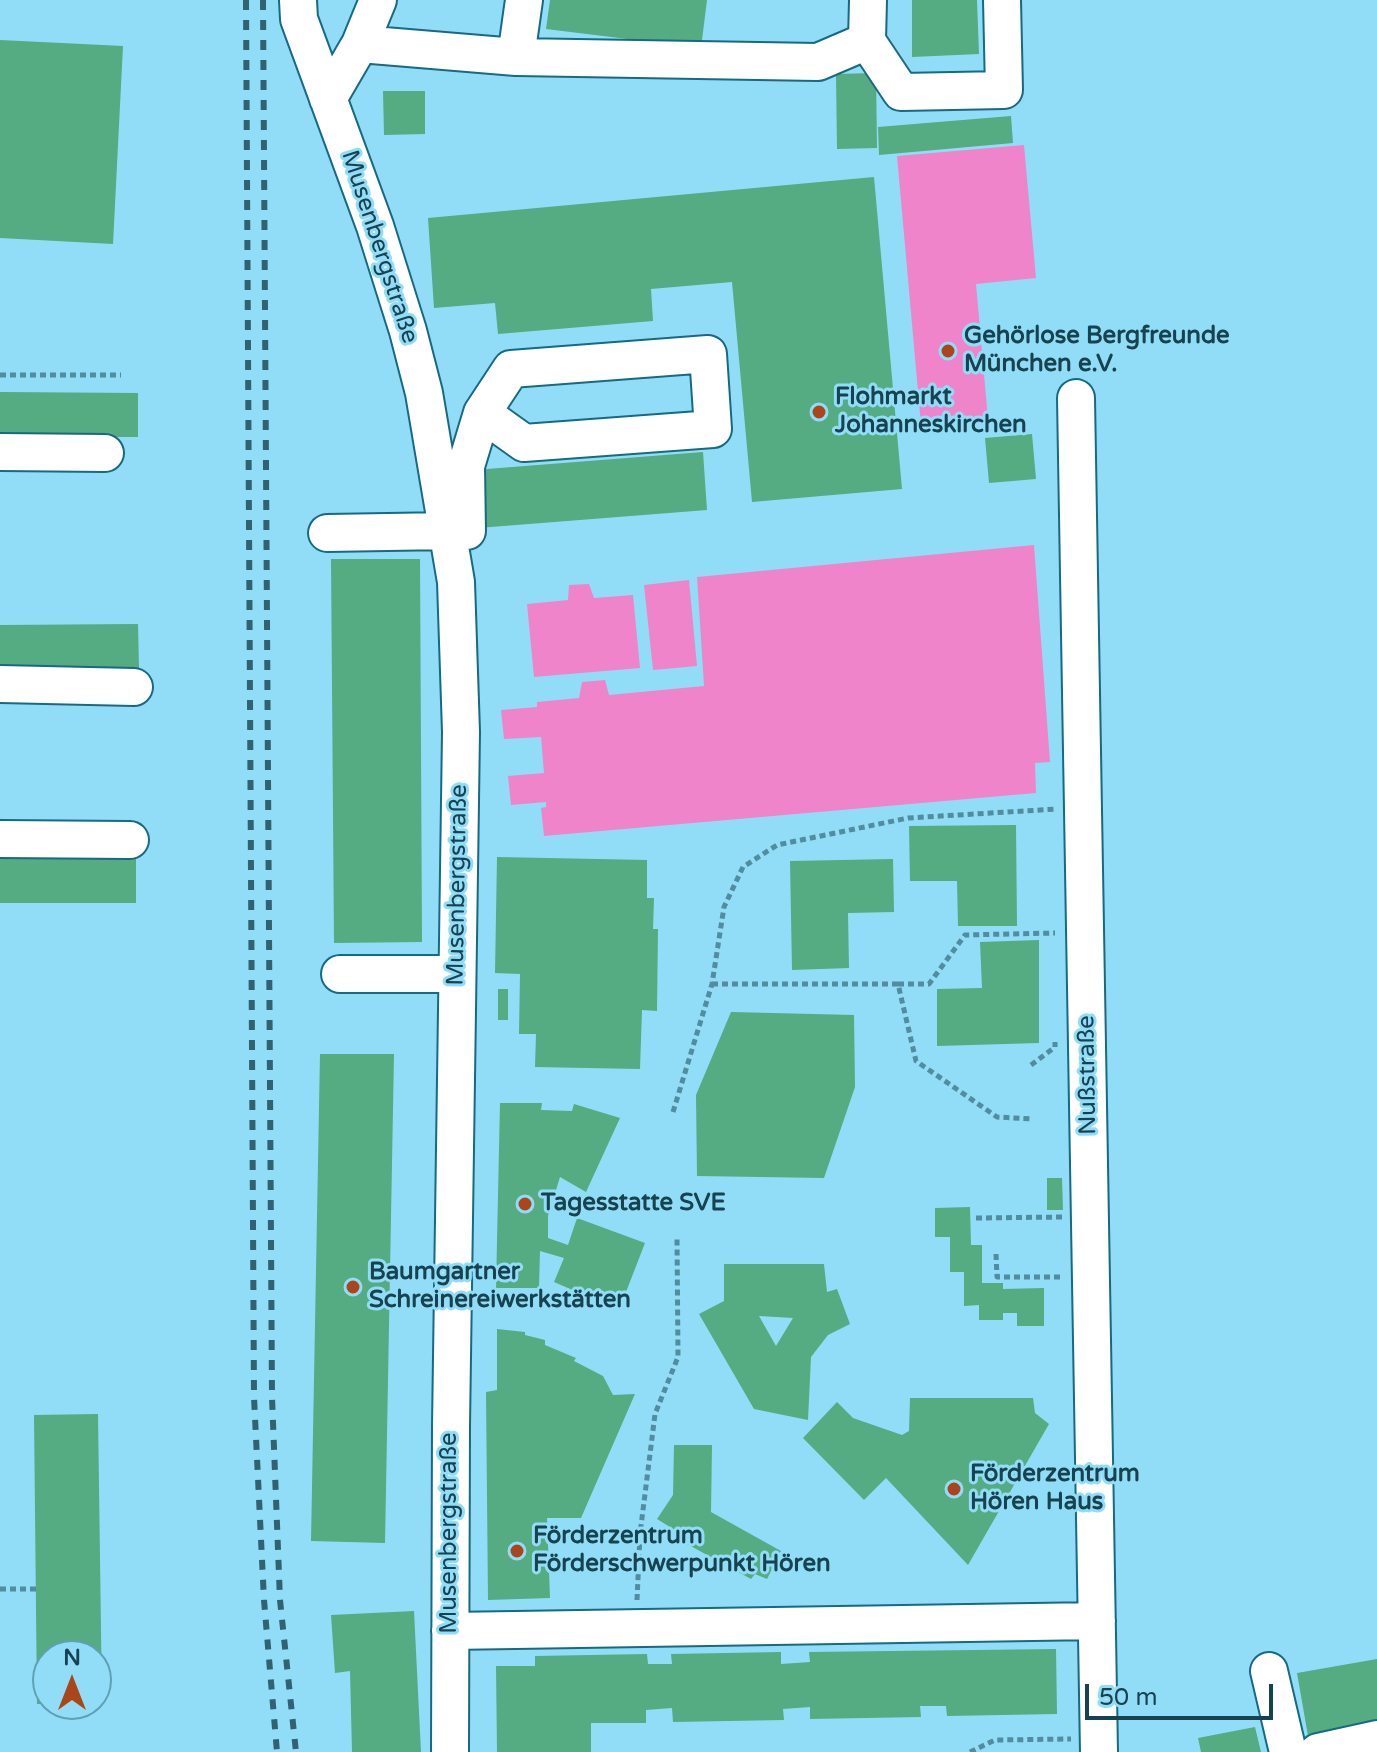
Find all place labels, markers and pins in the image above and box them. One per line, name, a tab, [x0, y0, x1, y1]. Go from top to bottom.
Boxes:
place label: Gehörlose Bergfreunde München e.V.	[964, 323, 1230, 379]
marker: Gehörlose Bergfreunde München e.V.	[939, 342, 957, 360]
place label: Flohmarkt Johanneskirchen	[835, 384, 1027, 440]
marker: Flohmarkt Johanneskirchen	[810, 403, 828, 421]
place label: Tagesstatte SVE	[541, 1190, 726, 1218]
marker: Tagesstatte SVE	[516, 1195, 534, 1213]
place label: Baumgartner Schreinereiwerkstätten	[369, 1259, 631, 1315]
marker: Baumgartner Schreinereiwerkstätten	[344, 1278, 362, 1296]
place label: Förderzentrum Hören Haus	[970, 1461, 1140, 1517]
marker: Förderzentrum Hören Haus	[945, 1480, 963, 1498]
place label: Förderzentrum Förderschwerpunkt Hören	[533, 1523, 831, 1579]
marker: Förderzentrum Förderschwerpunkt Hören	[508, 1542, 526, 1560]

